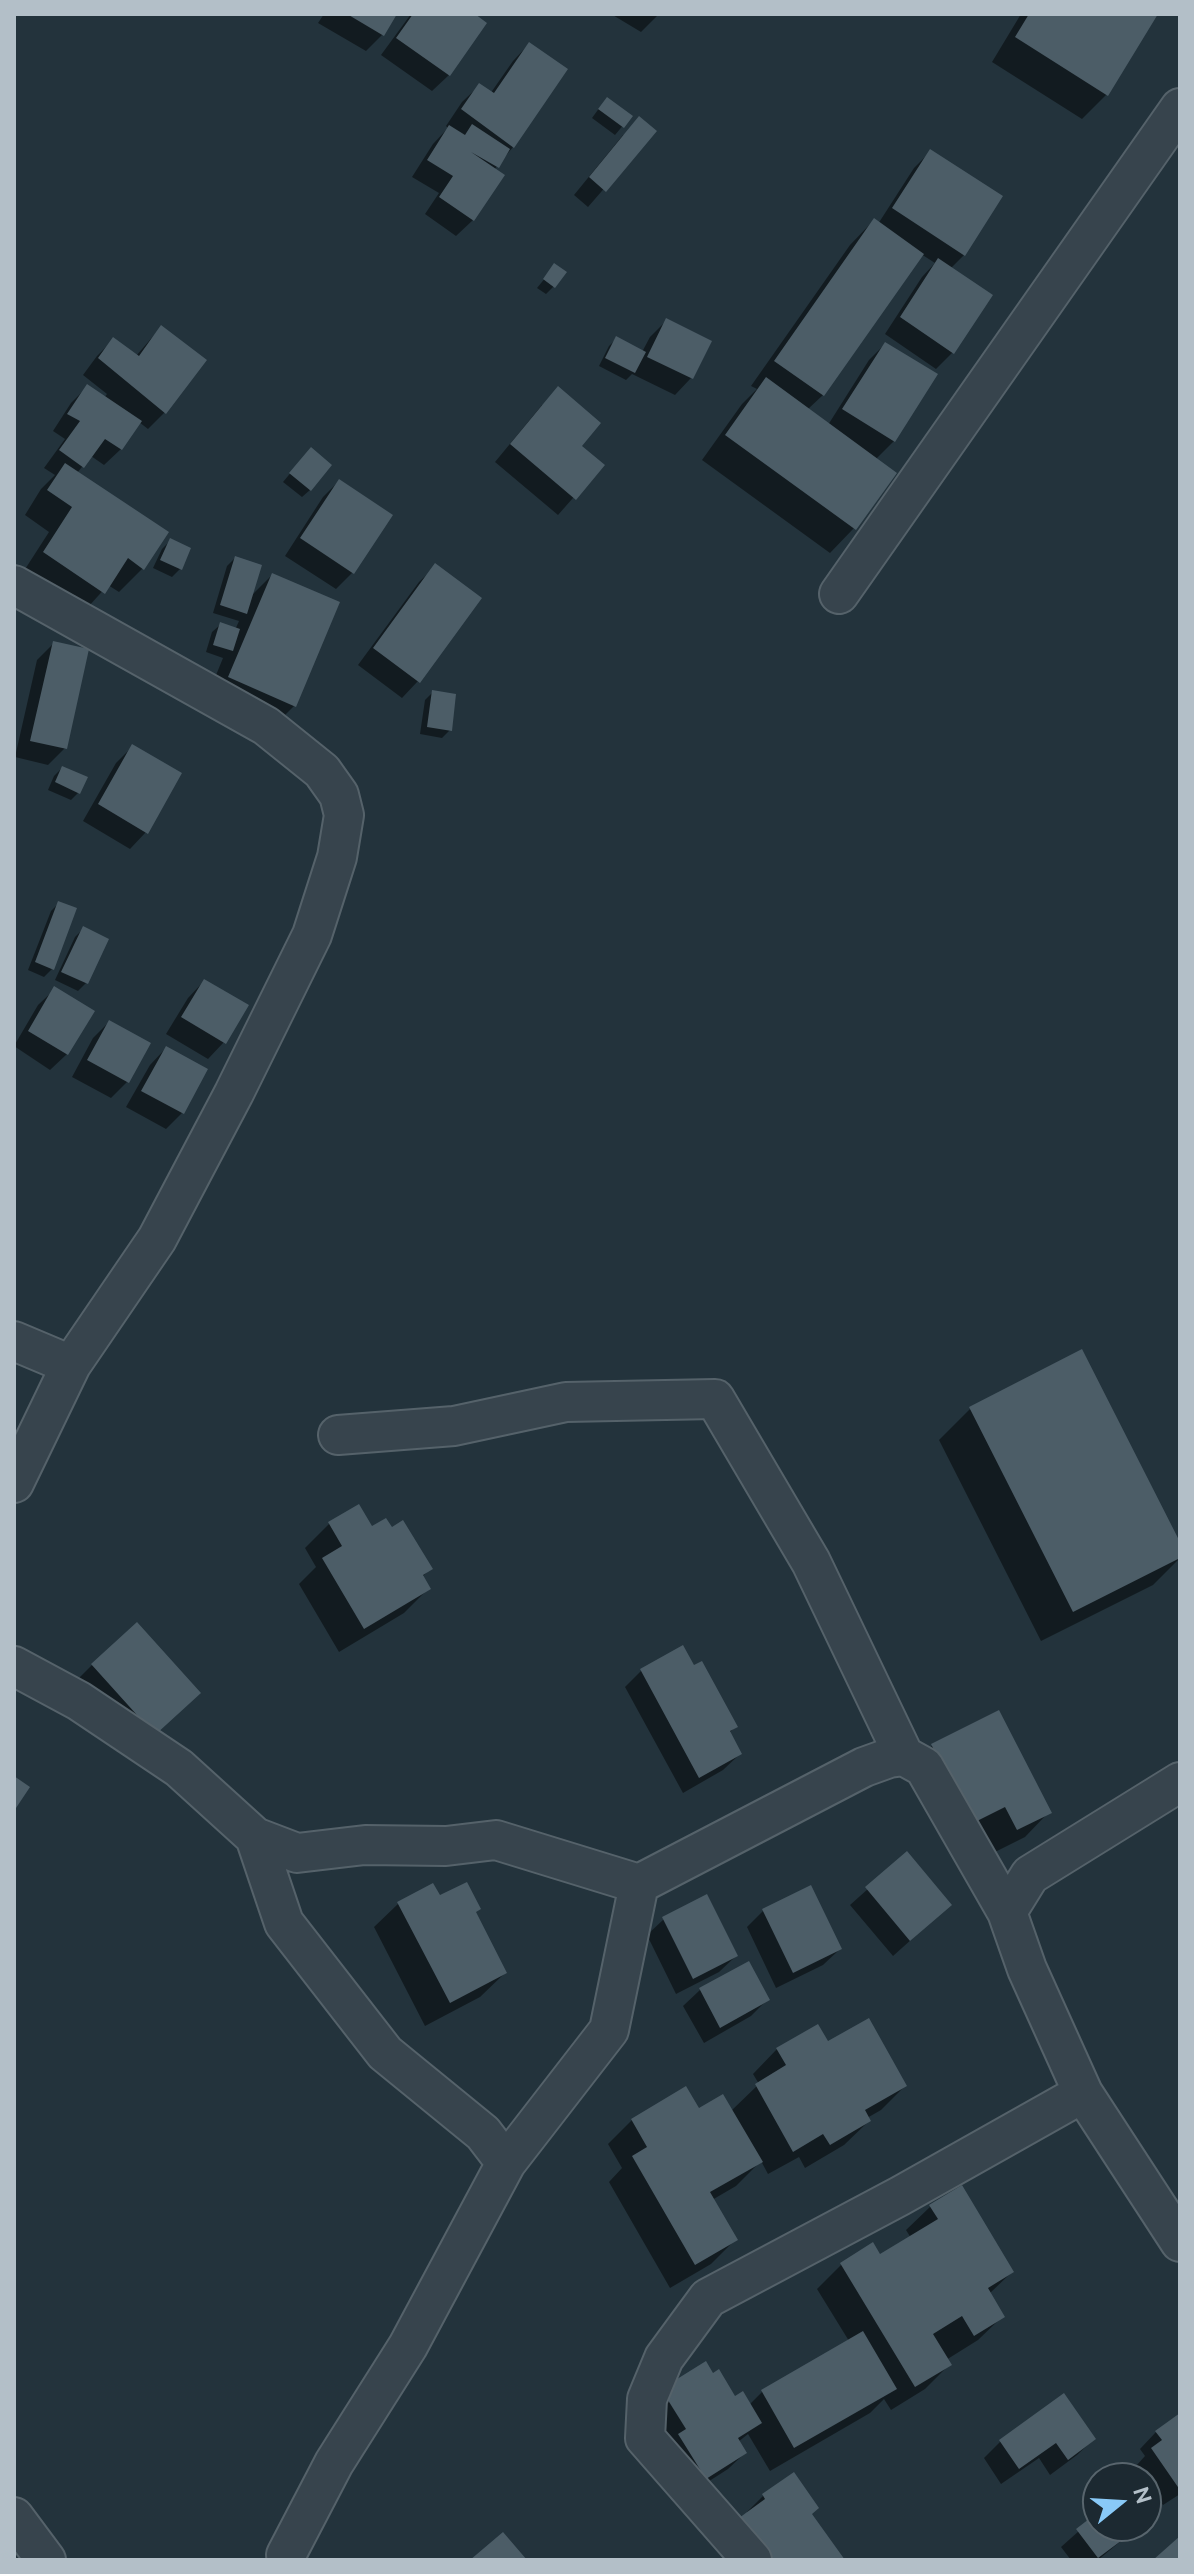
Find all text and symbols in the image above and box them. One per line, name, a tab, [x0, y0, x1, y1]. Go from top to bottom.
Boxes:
north arrow	[1082, 2462, 1162, 2542]
text: N	[1129, 2483, 1158, 2507]

